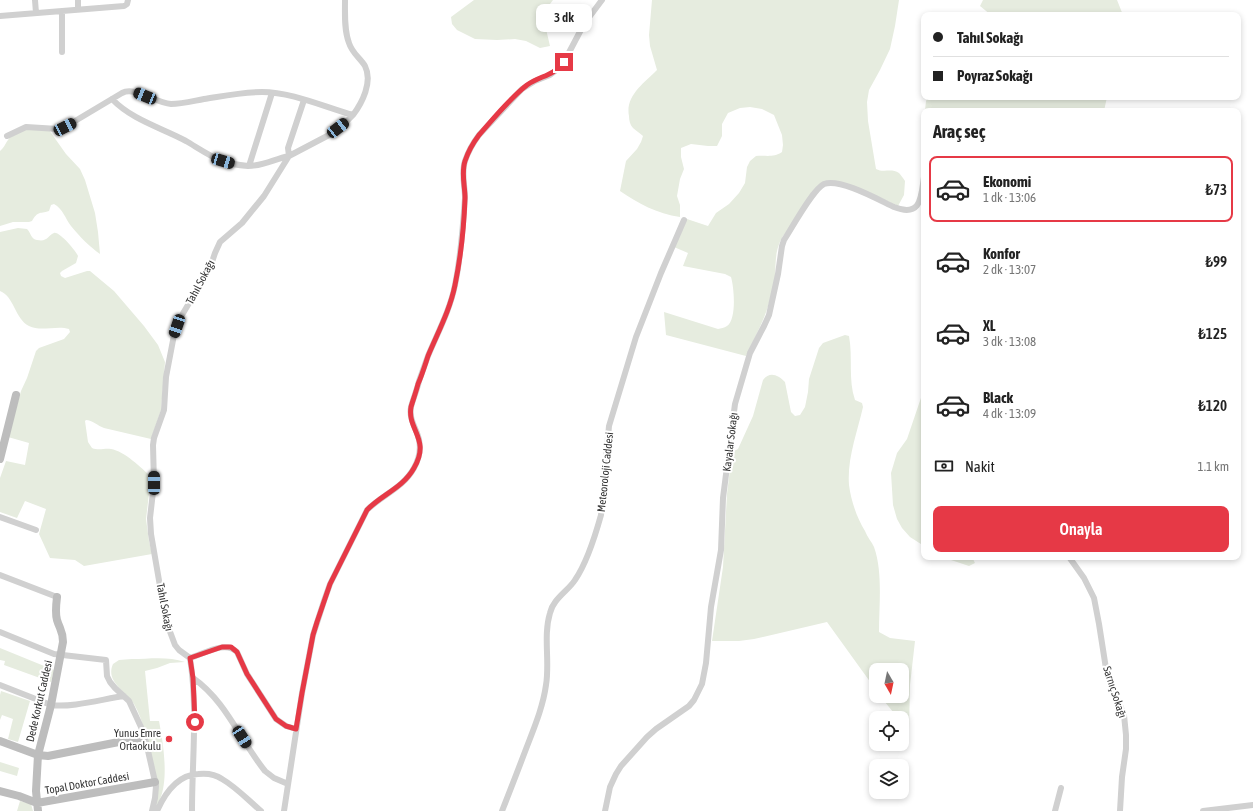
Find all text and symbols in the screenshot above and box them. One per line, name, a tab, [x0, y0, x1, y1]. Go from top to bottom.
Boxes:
callout: 3 dk	[536, 4, 592, 32]
text: 3 dk	[554, 10, 574, 25]
text: Tahıl Sokağı	[957, 29, 1023, 46]
route end	[555, 53, 573, 71]
text: Poyraz Sokağı	[957, 67, 1033, 84]
car	[132, 86, 158, 106]
car	[52, 116, 78, 138]
car	[325, 116, 351, 140]
text: Araç seç	[933, 121, 985, 142]
car	[210, 152, 236, 170]
icon: car	[935, 171, 971, 207]
text: Ekonomi	[983, 173, 1031, 190]
text: ₺73	[1205, 181, 1227, 198]
text: 1 dk · 13:06	[983, 190, 1036, 205]
icon: car	[935, 243, 971, 279]
text: Konfor	[983, 245, 1020, 262]
text: ₺99	[1205, 253, 1227, 270]
street label: Tahıl Sokağı	[183, 258, 217, 306]
text: 2 dk · 13:07	[983, 262, 1036, 277]
car	[167, 313, 187, 339]
icon: car	[935, 315, 971, 351]
text: XL	[983, 317, 996, 334]
text: ₺125	[1198, 325, 1227, 342]
text: 3 dk · 13:08	[983, 334, 1036, 349]
icon: car	[935, 387, 971, 423]
text: Black	[983, 389, 1013, 406]
text: ₺120	[1198, 397, 1227, 414]
text: 4 dk · 13:09	[983, 406, 1036, 421]
street label: Kayalar Sokağı	[720, 412, 740, 472]
street label: Meteoroloji Caddesi	[595, 431, 615, 513]
icon: cash	[933, 455, 955, 477]
text: Nakit	[965, 458, 995, 475]
text: 1.1 km	[1198, 459, 1229, 474]
car	[148, 471, 160, 495]
button: Onayla	[933, 506, 1229, 552]
street label: Tahıl Sokağı	[154, 582, 176, 632]
street label: Dede Korkut Caddesi	[24, 659, 54, 743]
north arrow	[869, 663, 909, 703]
map controls	[869, 663, 909, 799]
street label: Sarnıç Sokağı	[1101, 665, 1129, 719]
button: locate	[869, 711, 909, 751]
route start	[186, 713, 204, 731]
car	[230, 724, 254, 750]
place label: Yunus Emre Ortaokulu	[114, 727, 161, 752]
marker: Yunus Emre Ortaokulu	[164, 734, 174, 744]
button: layers	[869, 759, 909, 799]
street label: Topal Doktor Caddesi	[44, 770, 130, 796]

